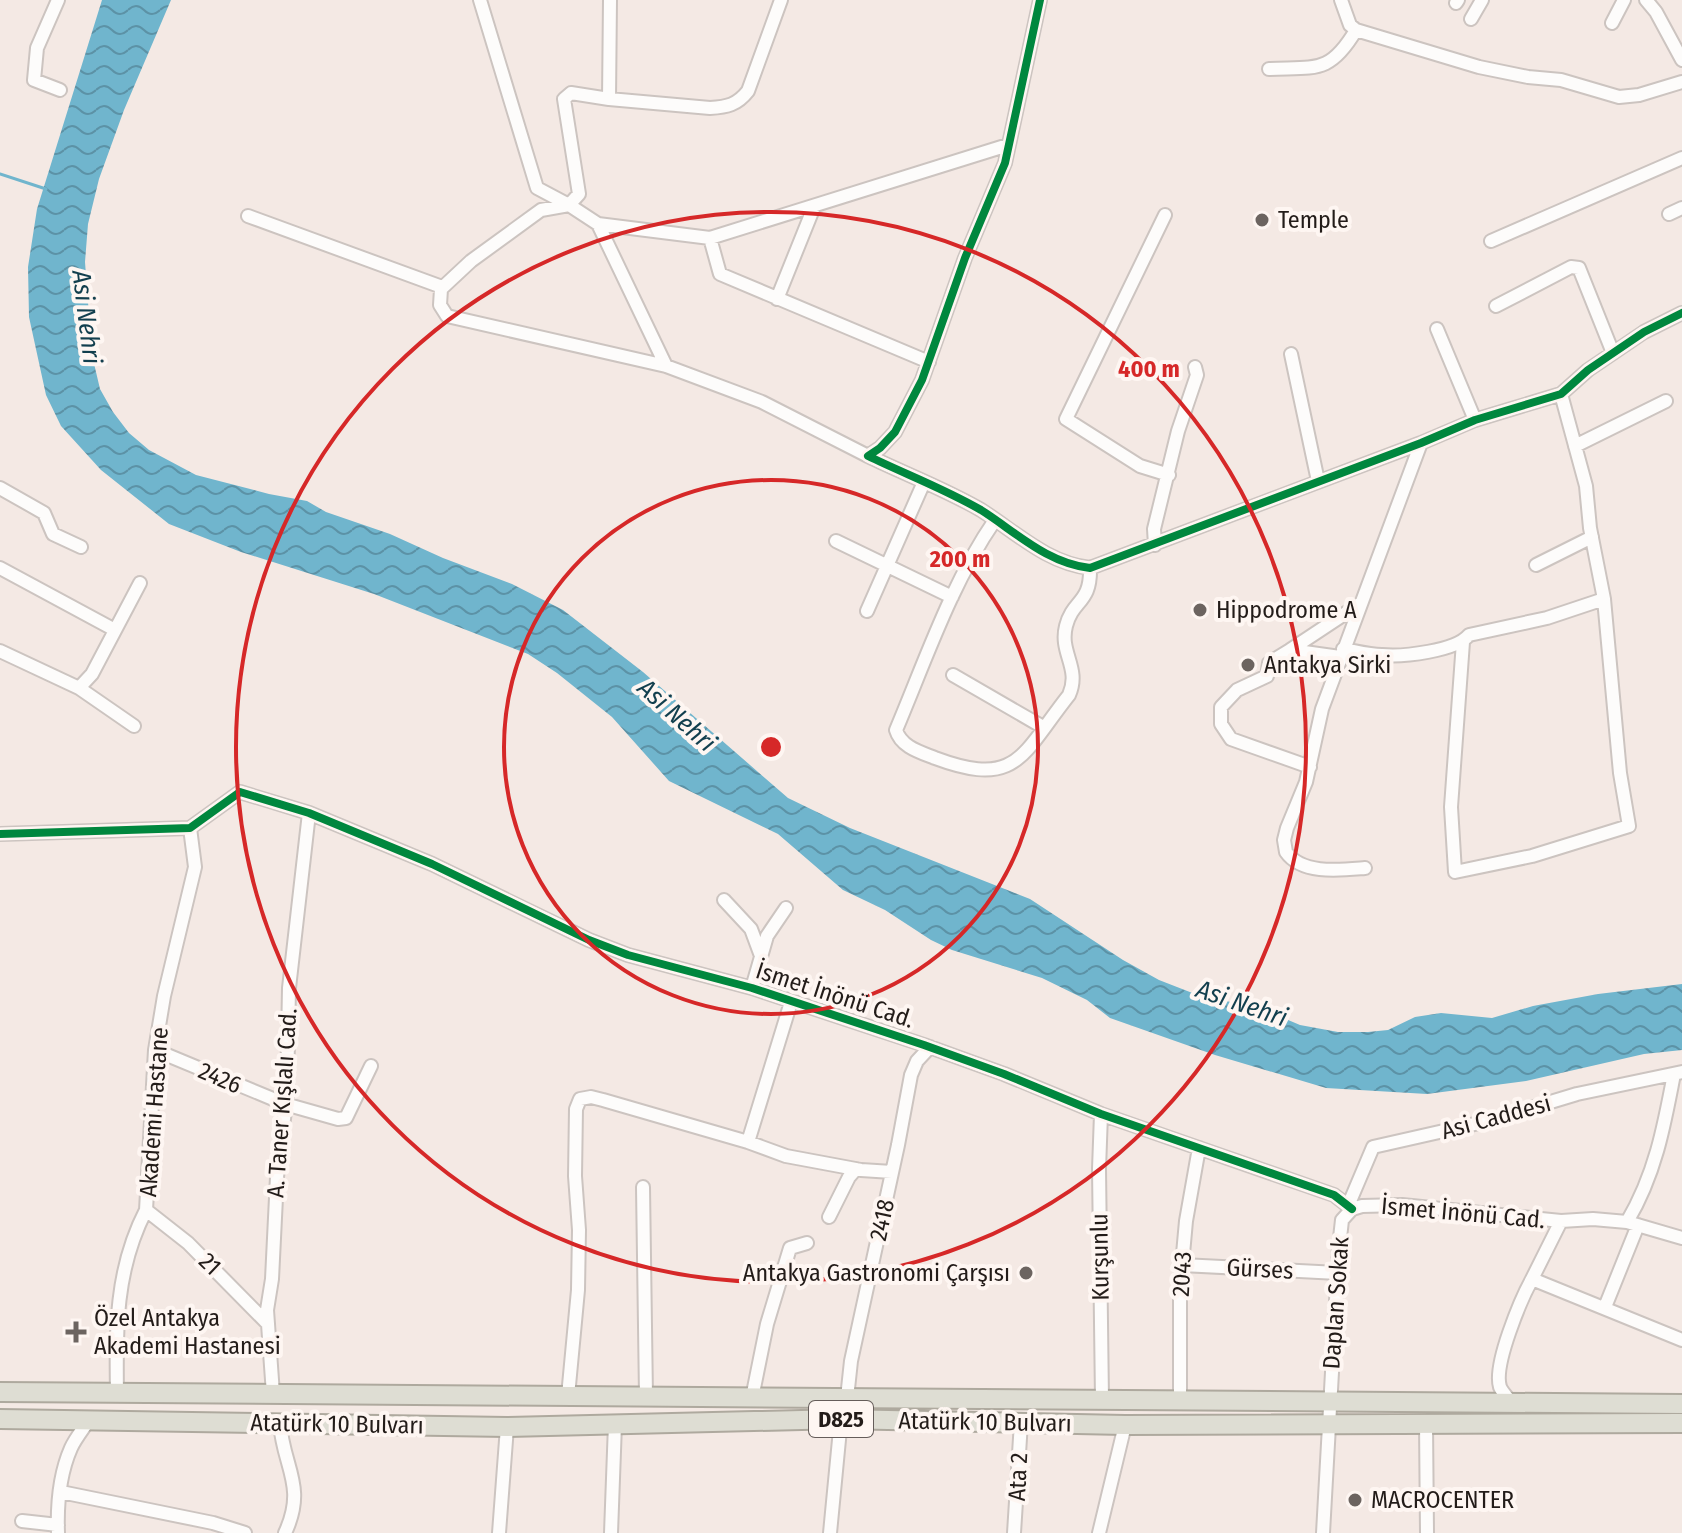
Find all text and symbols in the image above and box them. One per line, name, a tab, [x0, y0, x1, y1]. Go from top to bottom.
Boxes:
place label: Temple	[1278, 206, 1349, 234]
marker: Temple	[1253, 211, 1271, 229]
water label: Asi Nehri	[65, 267, 108, 366]
text: 400 m	[1118, 355, 1180, 383]
text: 200 m	[929, 545, 990, 573]
place label: Hippodrome A	[1216, 596, 1357, 624]
marker: Hippodrome A	[1191, 601, 1209, 619]
place label: Antakya Sirki	[1264, 651, 1391, 679]
marker: Antakya Sirki	[1239, 656, 1257, 674]
water label: Asi Nehri	[631, 672, 722, 759]
centre of rings	[757, 733, 785, 761]
street label: İsmet İnönü Cad.	[752, 956, 918, 1034]
water label: Asi Nehri	[1191, 973, 1292, 1034]
street label: A. Taner Kışlalı Cad.	[261, 1007, 303, 1199]
street label: Akademi Hastane	[134, 1026, 174, 1198]
street label: 2426	[194, 1057, 246, 1099]
street label: Asi Caddesi	[1438, 1089, 1554, 1145]
street label: İsmet İnönü Cad.	[1380, 1192, 1546, 1234]
street label: 2418	[864, 1197, 900, 1243]
street label: Kurşunlu	[1085, 1213, 1115, 1301]
street label: Daplan Sokak	[1317, 1235, 1355, 1370]
street label: 21	[193, 1247, 227, 1281]
street label: 2043	[1167, 1251, 1197, 1297]
street label: Gürses	[1226, 1253, 1294, 1285]
place label: Antakya Gastronomi Çarşısı	[743, 1259, 1010, 1287]
marker: Antakya Gastronomi Çarşısı	[1017, 1264, 1035, 1282]
place label: Özel Antakya Akademi Hastanesi	[94, 1304, 281, 1360]
marker: Özel Antakya Akademi Hastanesi	[65, 1321, 87, 1343]
road number: D825	[809, 1401, 873, 1437]
street label: Atatürk 10 Bulvarı	[898, 1406, 1072, 1438]
street label: Atatürk 10 Bulvarı	[250, 1408, 424, 1440]
street label: Ata 2	[1003, 1452, 1033, 1502]
place label: MACROCENTER	[1371, 1486, 1514, 1514]
marker: MACROCENTER	[1346, 1491, 1364, 1509]

